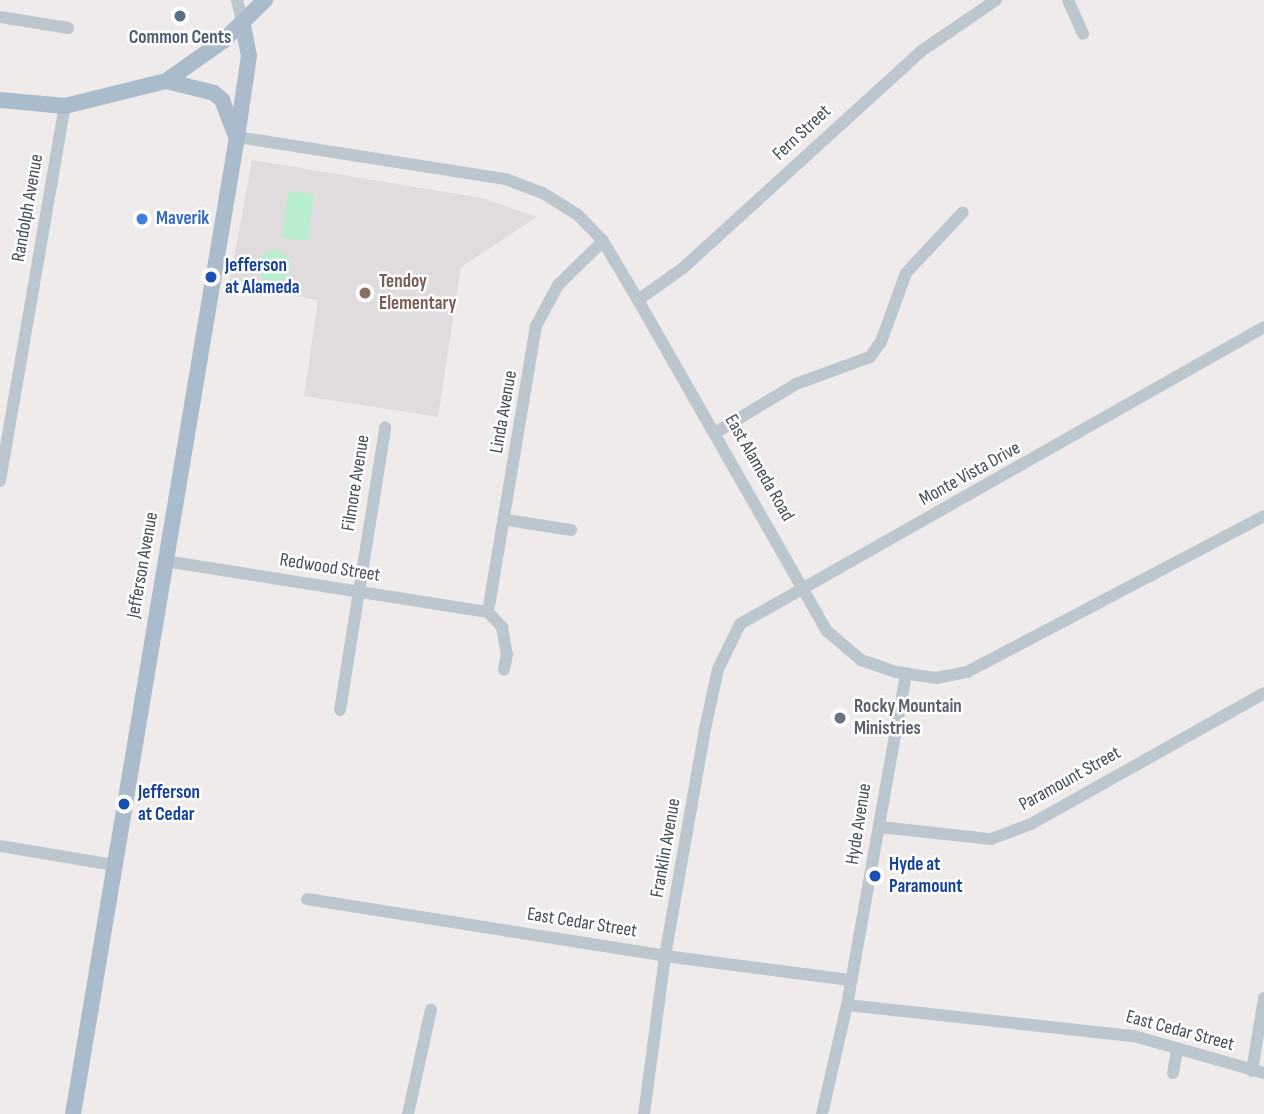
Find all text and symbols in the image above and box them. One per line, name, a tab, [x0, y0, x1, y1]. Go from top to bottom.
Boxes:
marker: Common Cents	[172, 8, 188, 24]
place label: Common Cents	[129, 27, 231, 49]
street label: Fern Street	[768, 100, 836, 166]
street label: Randolph Avenue	[7, 152, 49, 264]
place label: Maverik	[156, 208, 209, 230]
marker: Maverik	[134, 211, 150, 227]
place label: Jefferson at Alameda	[225, 255, 300, 299]
marker: Jefferson at Alameda	[203, 269, 219, 285]
place label: Tendoy Elementary	[379, 271, 456, 315]
marker: Tendoy Elementary	[357, 285, 373, 301]
street label: Linda Avenue	[486, 369, 522, 455]
street label: East Alameda Road	[719, 411, 799, 525]
street label: Filmore Avenue	[337, 433, 375, 533]
street label: Monte Vista Drive	[916, 437, 1024, 511]
street label: Jefferson Avenue	[122, 510, 164, 620]
street label: Redwood Street	[278, 549, 382, 587]
place label: Rocky Mountain Ministries	[854, 696, 962, 740]
marker: Rocky Mountain Ministries	[832, 710, 848, 726]
street label: Paramount Street	[1015, 742, 1125, 816]
place label: Jefferson at Cedar	[138, 782, 200, 826]
street label: Hyde Avenue	[841, 782, 877, 866]
marker: Jefferson at Cedar	[116, 796, 132, 812]
street label: Franklin Avenue	[646, 797, 686, 899]
place label: Hyde at Paramount	[889, 854, 963, 898]
marker: Hyde at Paramount	[867, 868, 883, 884]
street label: East Cedar Street	[525, 903, 639, 943]
street label: East Cedar Street	[1123, 1006, 1237, 1056]

